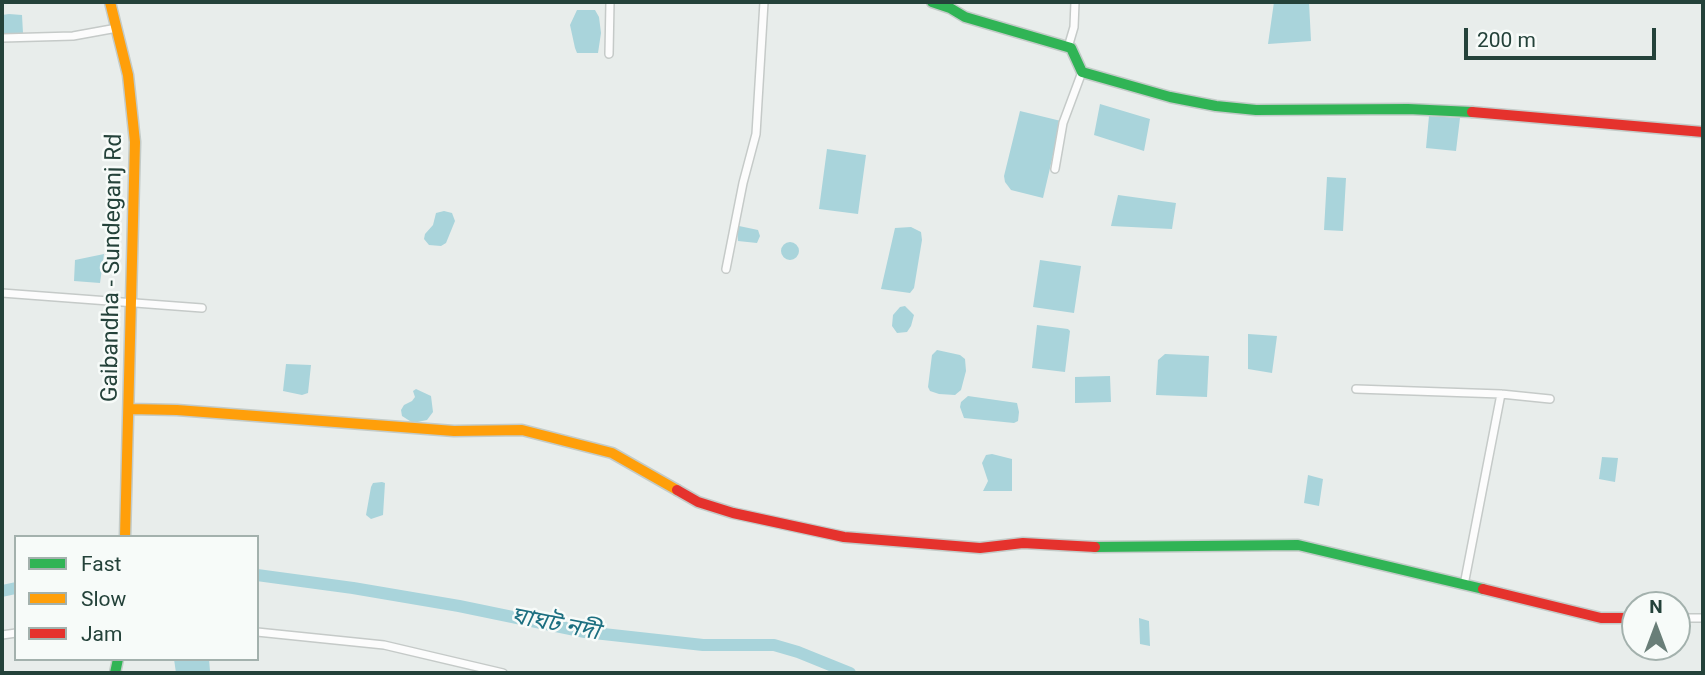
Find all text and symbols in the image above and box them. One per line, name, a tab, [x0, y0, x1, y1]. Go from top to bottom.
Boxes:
scale bar	[1467, 14, 1660, 58]
text: 200 m	[1477, 28, 1536, 52]
street label: Gaibandha - Sundeganj Rd	[97, 134, 129, 402]
legend	[14, 535, 259, 661]
text: Fast	[81, 552, 121, 576]
text: Slow	[81, 587, 126, 611]
north arrow	[1621, 591, 1691, 661]
text: N	[1649, 595, 1663, 618]
water label: ঘাঘট নদী	[508, 602, 602, 648]
text: Jam	[81, 622, 122, 646]

